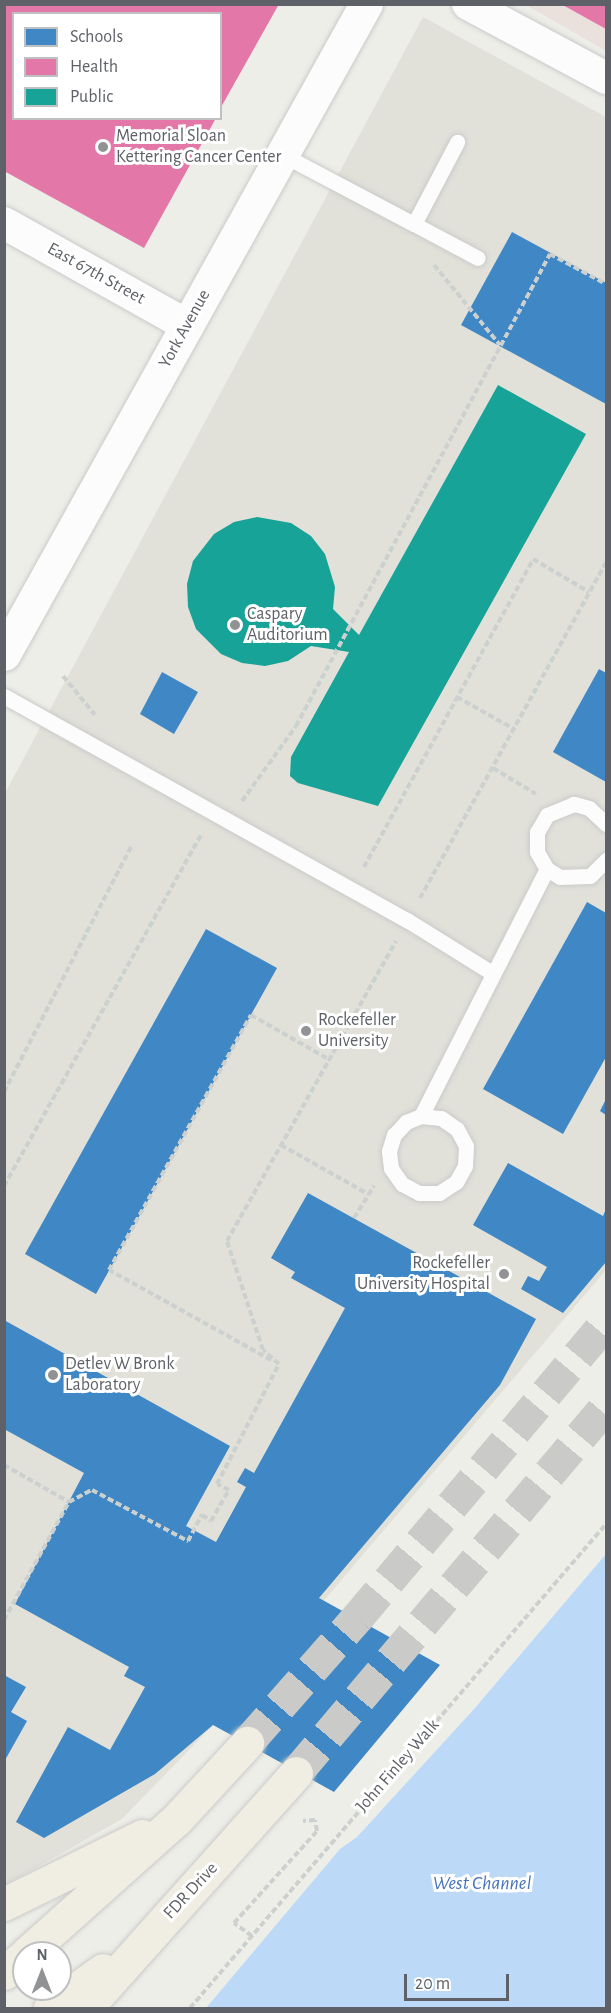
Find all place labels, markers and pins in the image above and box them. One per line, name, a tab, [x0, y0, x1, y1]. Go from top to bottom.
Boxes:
place label: Memorial Sloan Kettering Cancer Center	[116, 126, 281, 168]
marker: Memorial Sloan Kettering Cancer Center	[94, 138, 112, 156]
place label: Caspary Auditorium	[247, 604, 328, 646]
marker: Caspary Auditorium	[228, 618, 242, 632]
place label: Rockefeller University	[318, 1010, 396, 1052]
marker: Rockefeller University	[299, 1024, 313, 1038]
place label: Rockefeller University Hospital	[357, 1253, 490, 1296]
marker: Rockefeller University Hospital	[495, 1265, 513, 1283]
place label: Detlev W Bronk Laboratory	[65, 1354, 174, 1396]
marker: Detlev W Bronk Laboratory	[46, 1368, 60, 1382]

